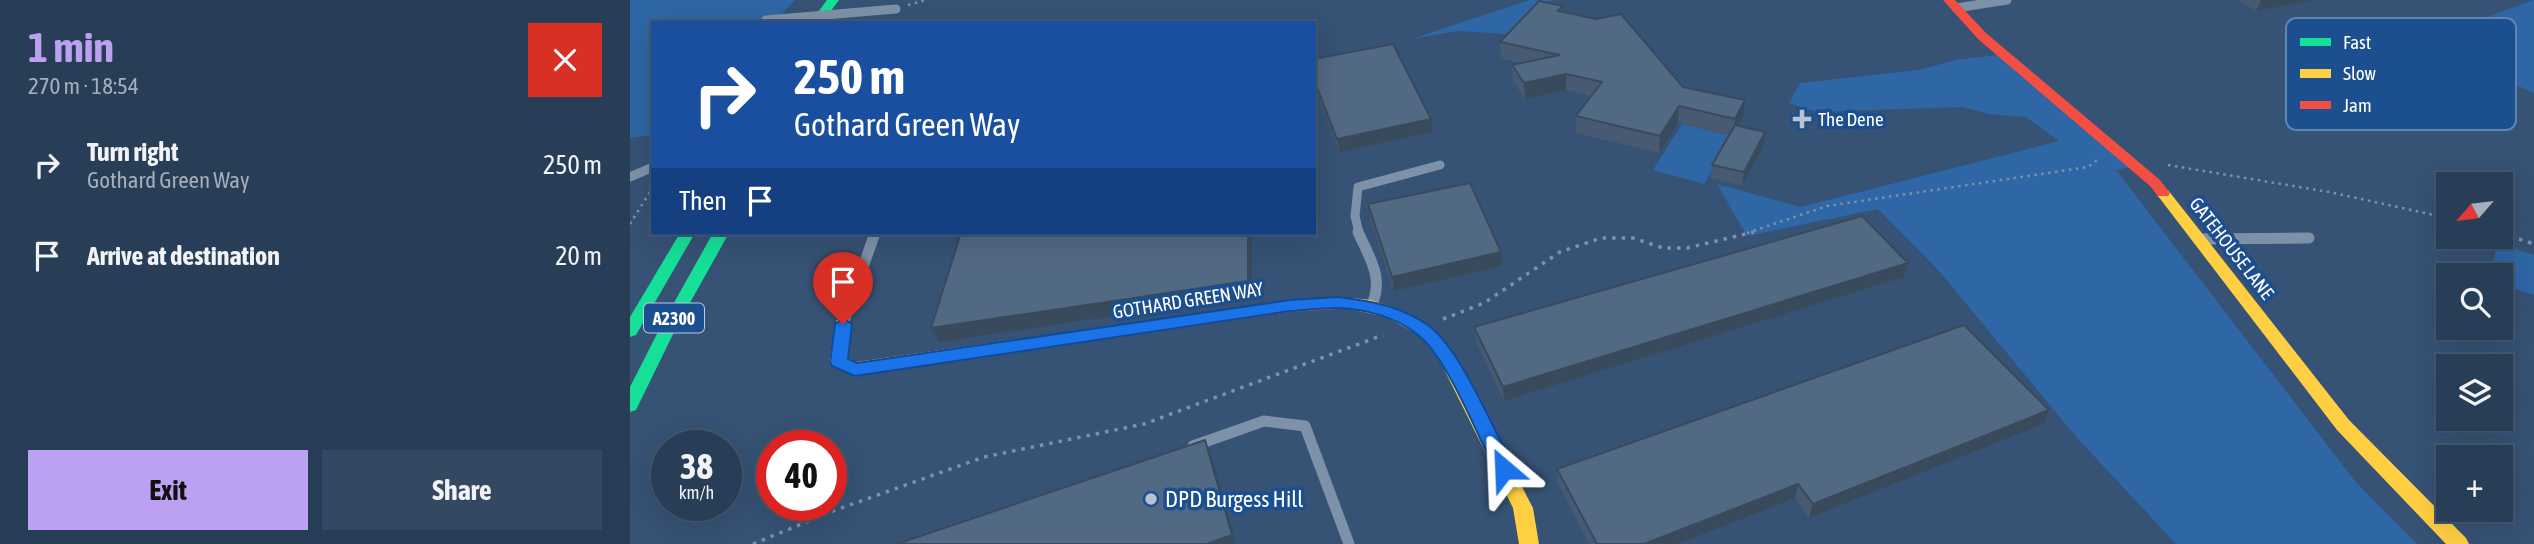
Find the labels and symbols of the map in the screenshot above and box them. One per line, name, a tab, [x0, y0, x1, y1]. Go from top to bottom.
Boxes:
legend	[2286, 18, 2516, 130]
text: Fast	[2343, 31, 2371, 53]
text: Slow	[2343, 62, 2377, 84]
text: Jam	[2343, 94, 2372, 116]
place label: The Dene	[1818, 108, 1884, 130]
marker: The Dene	[1792, 109, 1812, 129]
north arrow	[2436, 172, 2513, 248]
street label: GATEHOUSE LANE	[2185, 193, 2279, 303]
pin	[813, 252, 873, 324]
street label: GOTHARD GREEN WAY	[1111, 277, 1265, 323]
road number: A2300	[644, 304, 704, 332]
speed limit sign: 40	[756, 430, 847, 521]
position arrow	[1467, 432, 1541, 506]
place label: DPD Burgess Hill	[1165, 486, 1303, 512]
marker: DPD Burgess Hill	[1143, 491, 1159, 507]

